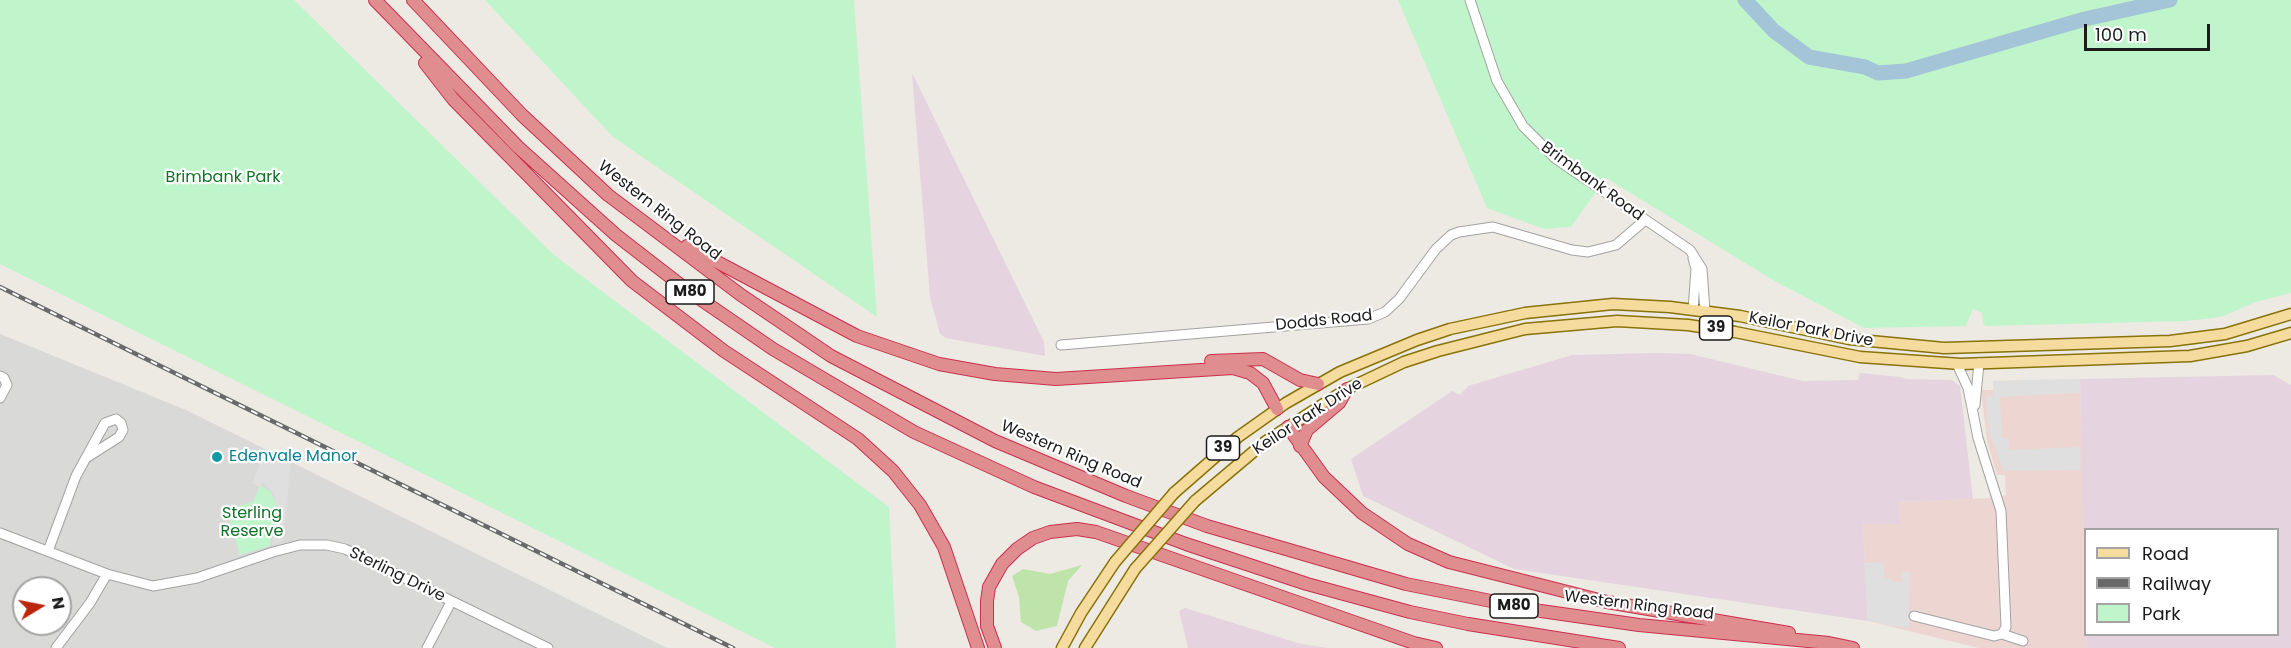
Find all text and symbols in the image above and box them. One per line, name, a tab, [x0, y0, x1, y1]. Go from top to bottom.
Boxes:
scale bar	[2087, 12, 2213, 50]
text: 100 m	[2095, 22, 2147, 47]
street label: Brimbank Road	[1537, 138, 1647, 226]
street label: Western Ring Road	[594, 157, 724, 265]
park label: Brimbank Park	[166, 168, 280, 188]
road number: M80	[666, 280, 714, 304]
street label: Dodds Road	[1275, 306, 1373, 336]
street label: Keilor Park Drive	[1747, 309, 1875, 351]
road number: 39	[1700, 316, 1732, 340]
street label: Keilor Park Drive	[1250, 374, 1366, 460]
street label: Western Ring Road	[998, 417, 1144, 493]
road number: 39	[1206, 436, 1240, 460]
place label: Edenvale Manor	[229, 447, 357, 467]
marker: Edenvale Manor	[210, 450, 224, 464]
park label: Sterling Reserve	[221, 504, 283, 542]
legend	[2084, 528, 2279, 636]
text: Road	[2142, 541, 2189, 566]
street label: Sterling Drive	[346, 543, 448, 607]
text: Railway	[2142, 571, 2211, 596]
north arrow	[12, 576, 72, 636]
street label: Western Ring Road	[1563, 587, 1715, 625]
road number: M80	[1490, 594, 1538, 618]
text: N	[46, 595, 71, 611]
text: Park	[2142, 601, 2181, 626]

